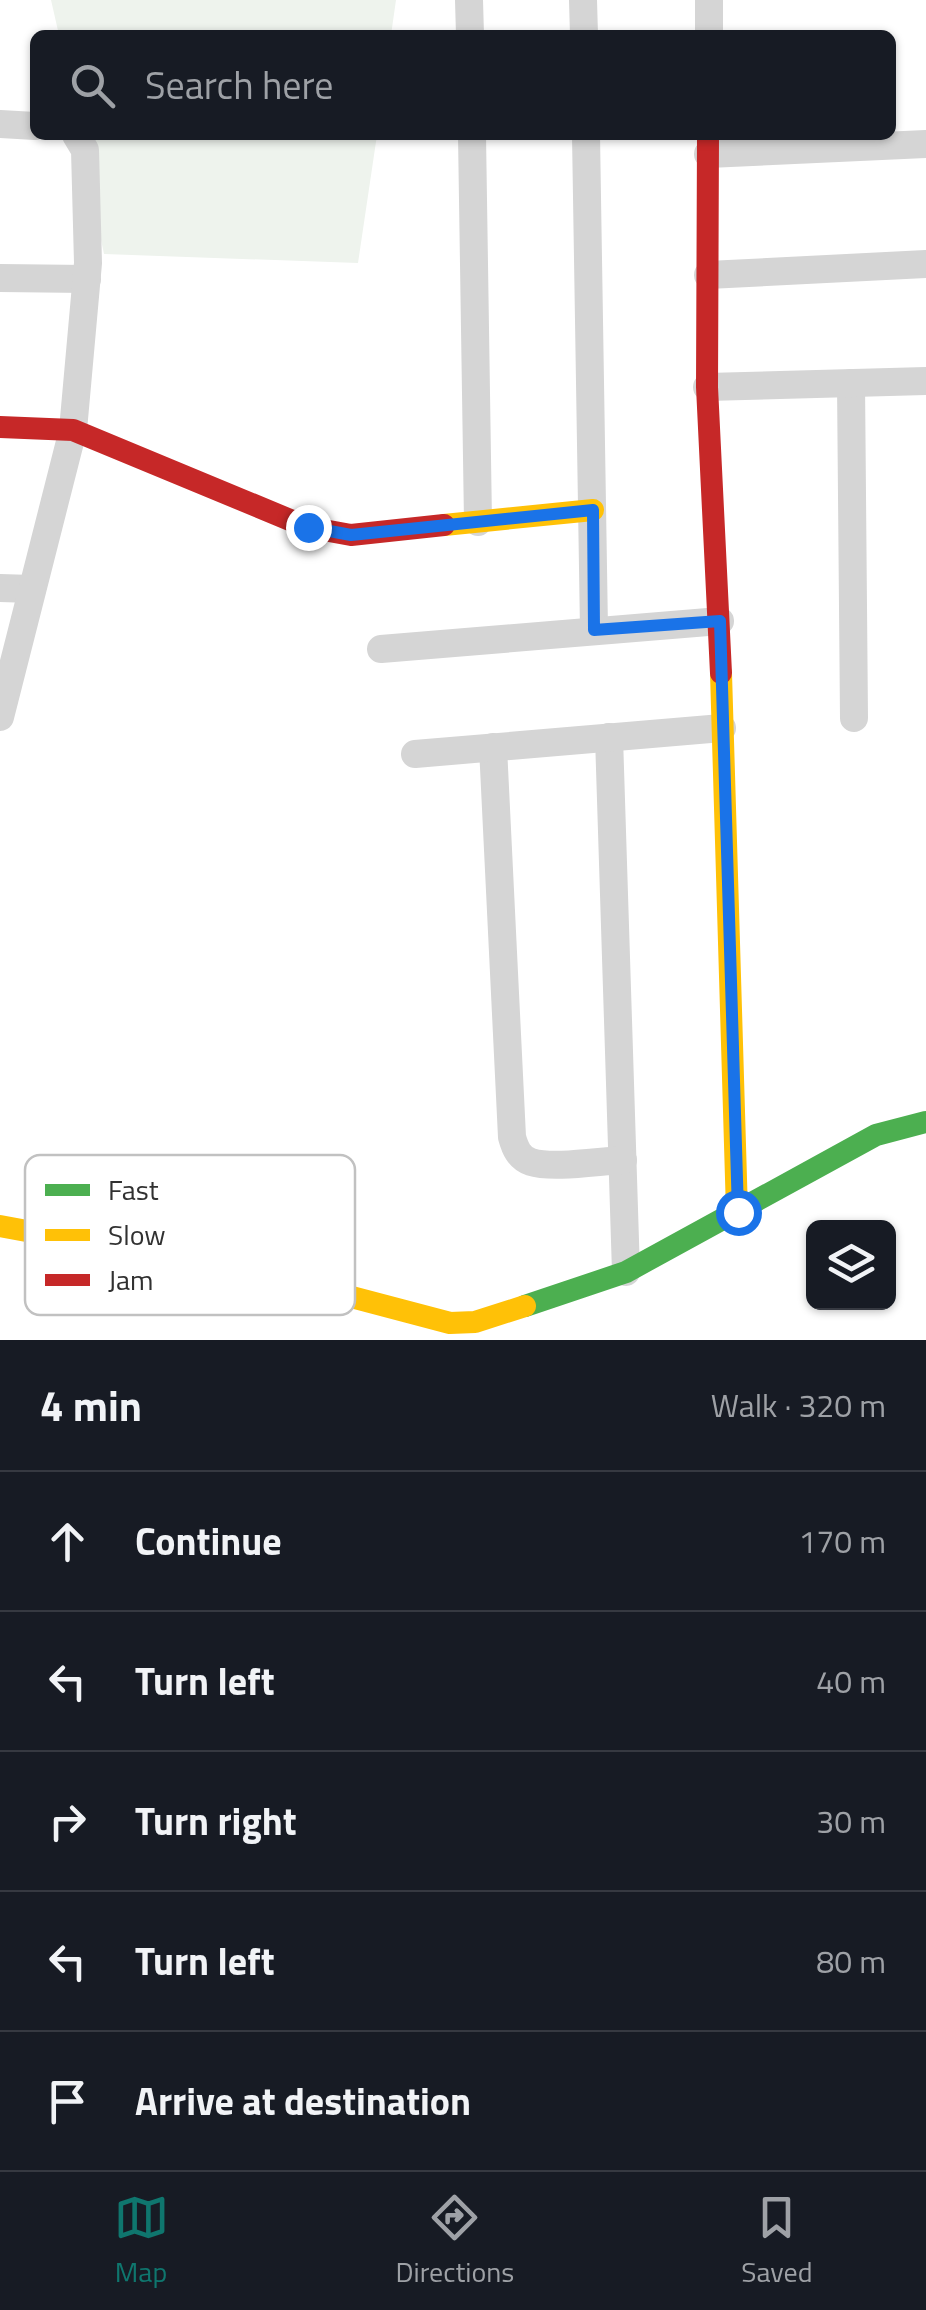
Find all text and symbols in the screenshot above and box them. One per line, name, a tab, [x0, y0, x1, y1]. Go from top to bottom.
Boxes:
search box	[30, 30, 896, 140]
text: Search here	[145, 56, 333, 114]
icon: search	[65, 58, 120, 113]
route end	[286, 505, 332, 551]
legend	[25, 1155, 355, 1315]
text: Fast	[108, 1168, 159, 1211]
route start	[716, 1190, 762, 1236]
text: Slow	[108, 1213, 166, 1256]
map controls	[806, 1220, 896, 1310]
button: layers	[806, 1220, 896, 1310]
text: Jam	[108, 1258, 154, 1301]
text: 4 min	[40, 1373, 142, 1437]
text: Walk · 320 m	[711, 1381, 886, 1429]
text: Continue	[135, 1512, 282, 1570]
icon: ahead	[40, 1514, 95, 1569]
text: 170 m	[798, 1517, 886, 1565]
text: Turn left	[135, 1652, 275, 1710]
icon: left	[40, 1654, 95, 1709]
text: 40 m	[816, 1657, 886, 1705]
text: Turn right	[135, 1792, 297, 1850]
icon: right	[40, 1794, 95, 1849]
text: 30 m	[816, 1797, 886, 1845]
text: Turn left	[135, 1932, 275, 1990]
icon: left	[40, 1934, 95, 1989]
text: 80 m	[816, 1937, 886, 1985]
text: Arrive at destination	[135, 2072, 471, 2130]
icon: arrive	[40, 2074, 95, 2129]
tab: Map	[114, 2190, 169, 2293]
tab: Directions	[396, 2190, 514, 2293]
tab: Saved	[741, 2190, 812, 2293]

